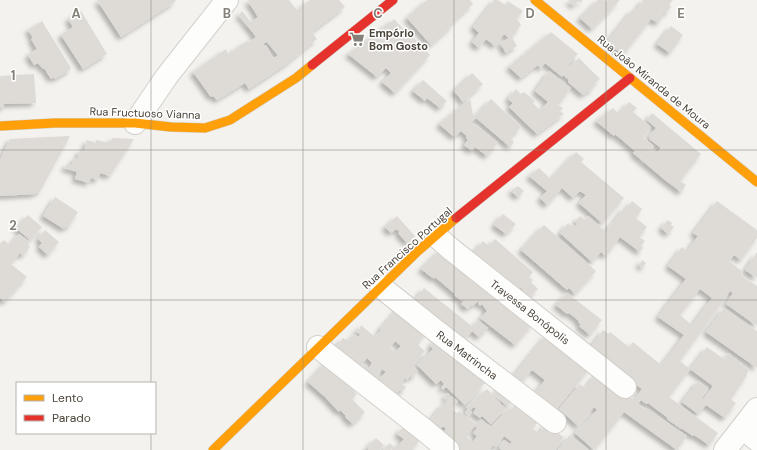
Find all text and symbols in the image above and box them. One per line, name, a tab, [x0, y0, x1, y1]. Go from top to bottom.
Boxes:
text: A	[71, 5, 81, 22]
text: B	[223, 5, 231, 22]
text: C	[373, 5, 383, 22]
text: D	[525, 5, 535, 22]
text: E	[677, 5, 685, 22]
place label: Empório Bom Gosto	[369, 26, 428, 53]
supermarket icon: Empório Bom Gosto	[348, 30, 366, 48]
street label: Rua João Miranda de Moura	[595, 32, 713, 132]
text: 1	[11, 67, 15, 84]
street label: Rua Fructuoso Vianna	[89, 104, 201, 122]
street label: Rua Francisco Portugal	[359, 204, 455, 292]
text: 2	[9, 217, 17, 234]
street label: Travessa Bonópolis	[487, 277, 573, 347]
street label: Rua Matrincha	[434, 328, 500, 382]
legend	[16, 382, 156, 434]
text: Lento	[52, 390, 83, 406]
text: Parado	[52, 410, 91, 426]

